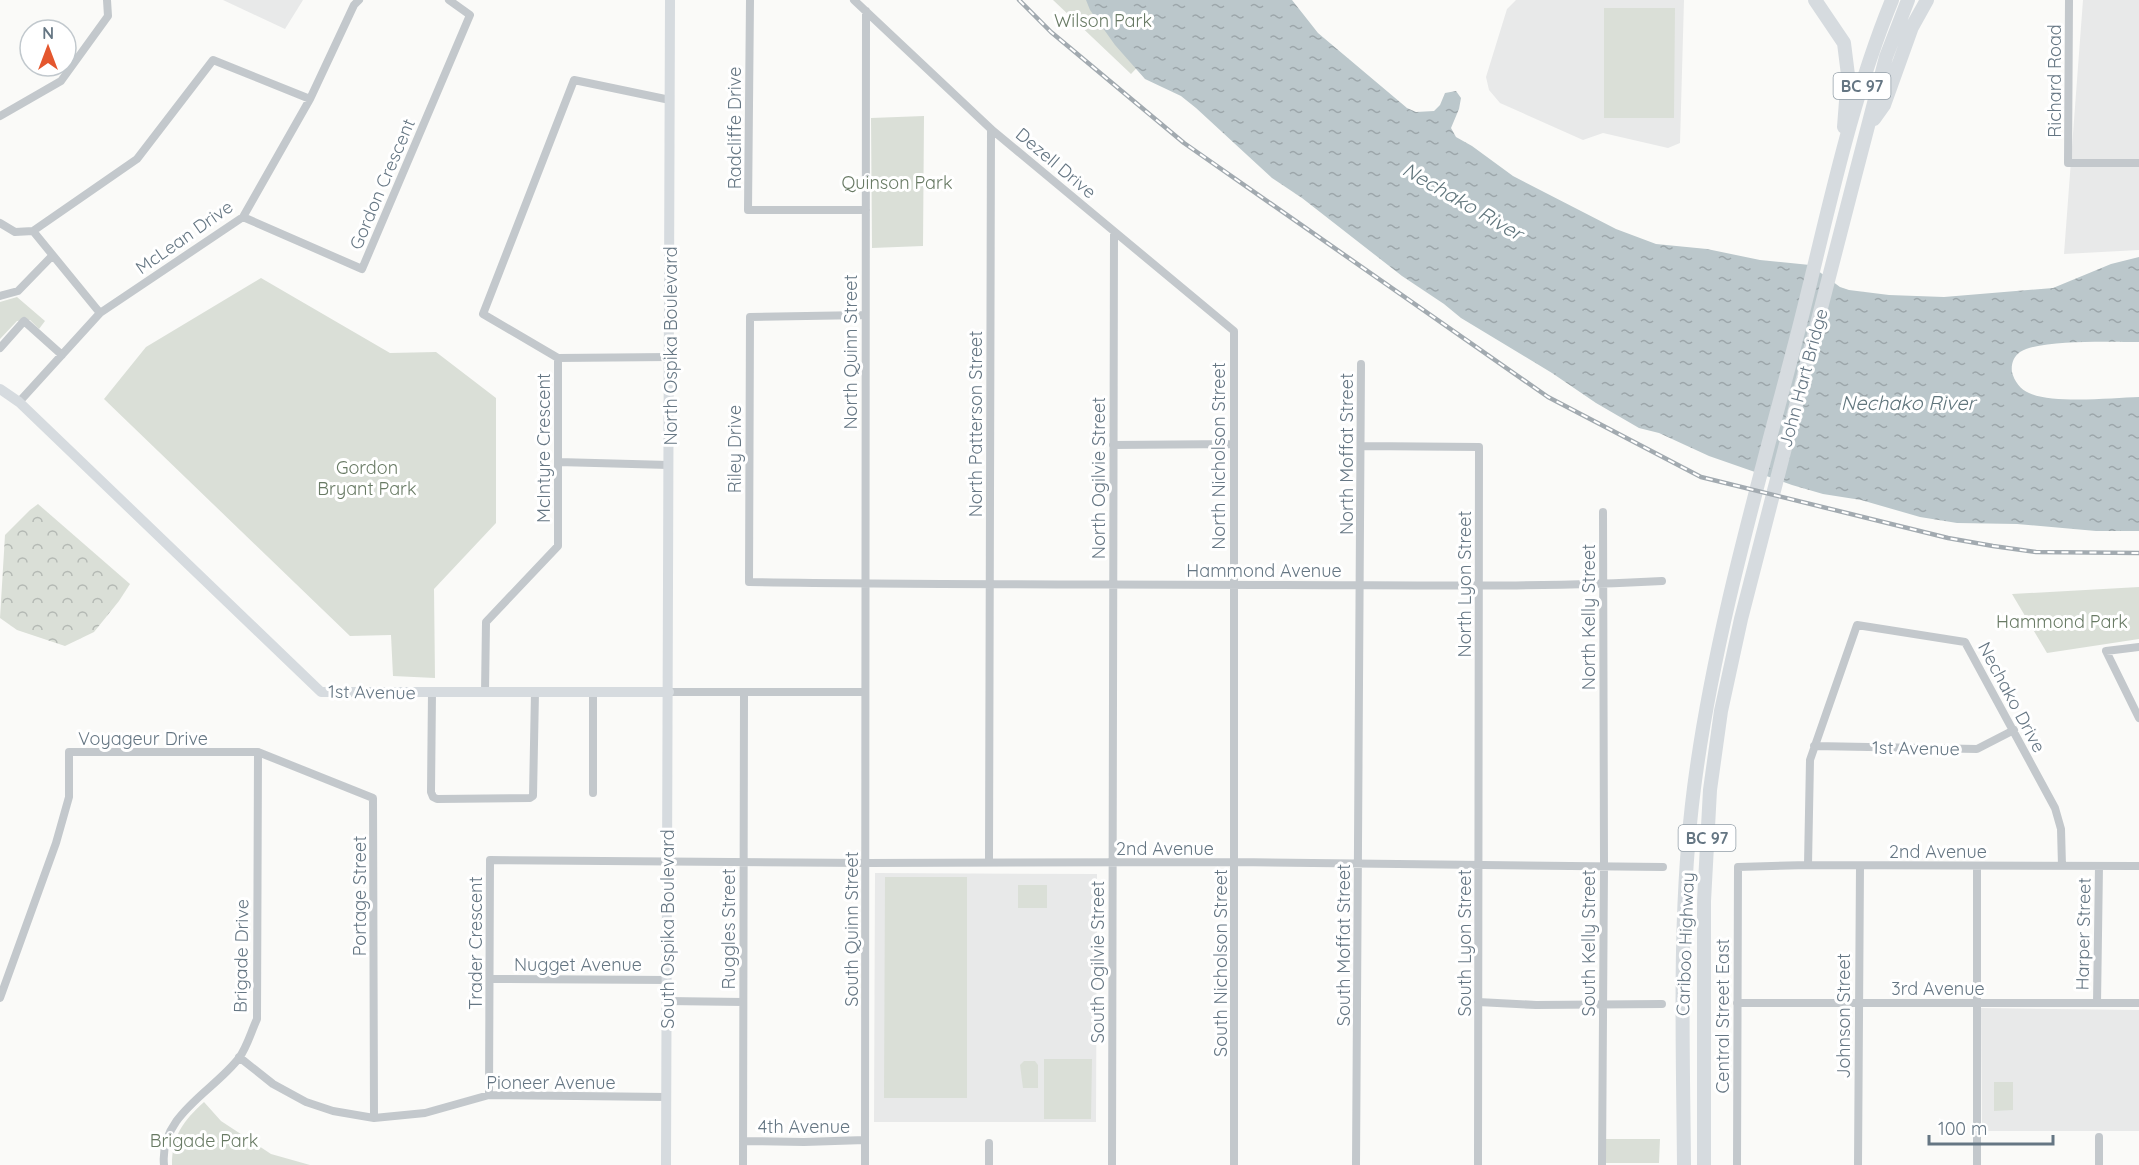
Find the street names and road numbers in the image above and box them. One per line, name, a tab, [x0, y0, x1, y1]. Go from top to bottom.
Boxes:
street label: Richard Road	[2043, 24, 2066, 138]
street label: Radcliffe Drive	[723, 67, 746, 189]
road number: BC 97	[1834, 73, 1890, 99]
street label: Gordon Crescent	[344, 115, 420, 253]
street label: Dezell Drive	[1011, 123, 1101, 203]
street label: McLean Drive	[131, 195, 237, 279]
street label: North Ospika Boulevard	[659, 246, 682, 446]
street label: North Quinn Street	[839, 274, 862, 430]
street label: John Hart Bridge	[1773, 306, 1833, 450]
street label: North Patterson Street	[964, 331, 987, 517]
street label: North Nicholson Street	[1207, 362, 1230, 550]
street label: McIntyre Crescent	[532, 373, 555, 523]
street label: North Moffat Street	[1335, 373, 1358, 535]
street label: North Ogilvie Street	[1087, 397, 1110, 559]
street label: Riley Drive	[723, 405, 746, 493]
street label: North Lyon Street	[1453, 511, 1476, 657]
street label: North Kelly Street	[1577, 544, 1600, 690]
street label: Hammond Avenue	[1186, 559, 1342, 582]
street label: Nechako Drive	[1973, 638, 2051, 756]
street label: 1st Avenue	[328, 680, 416, 704]
street label: Voyageur Drive	[78, 727, 208, 750]
street label: 1st Avenue	[1872, 736, 1960, 760]
road number: BC 97	[1678, 825, 1736, 851]
street label: South Ospika Boulevard	[656, 829, 679, 1029]
street label: Portage Street	[348, 836, 371, 956]
street label: 2nd Avenue	[1116, 837, 1214, 860]
street label: 2nd Avenue	[1889, 840, 1987, 863]
street label: South Quinn Street	[840, 851, 863, 1007]
street label: South Moffat Street	[1332, 864, 1355, 1026]
street label: Ruggles Street	[717, 868, 740, 990]
street label: South Nicholson Street	[1209, 869, 1232, 1057]
street label: South Lyon Street	[1453, 869, 1476, 1017]
street label: South Kelly Street	[1577, 870, 1600, 1016]
street label: Cariboo Highway	[1671, 872, 1699, 1016]
street label: Trader Crescent	[464, 876, 487, 1010]
street label: Harper Street	[2071, 877, 2095, 991]
street label: South Ogilvie Street	[1086, 881, 1109, 1043]
street label: Brigade Drive	[229, 899, 253, 1013]
street label: Central Street East	[1711, 939, 1734, 1093]
street label: Nugget Avenue	[514, 953, 642, 976]
street label: Johnson Street	[1832, 953, 1855, 1079]
street label: 3rd Avenue	[1891, 977, 1985, 1000]
street label: Pioneer Avenue	[486, 1071, 616, 1094]
street label: 4th Avenue	[758, 1115, 850, 1138]

